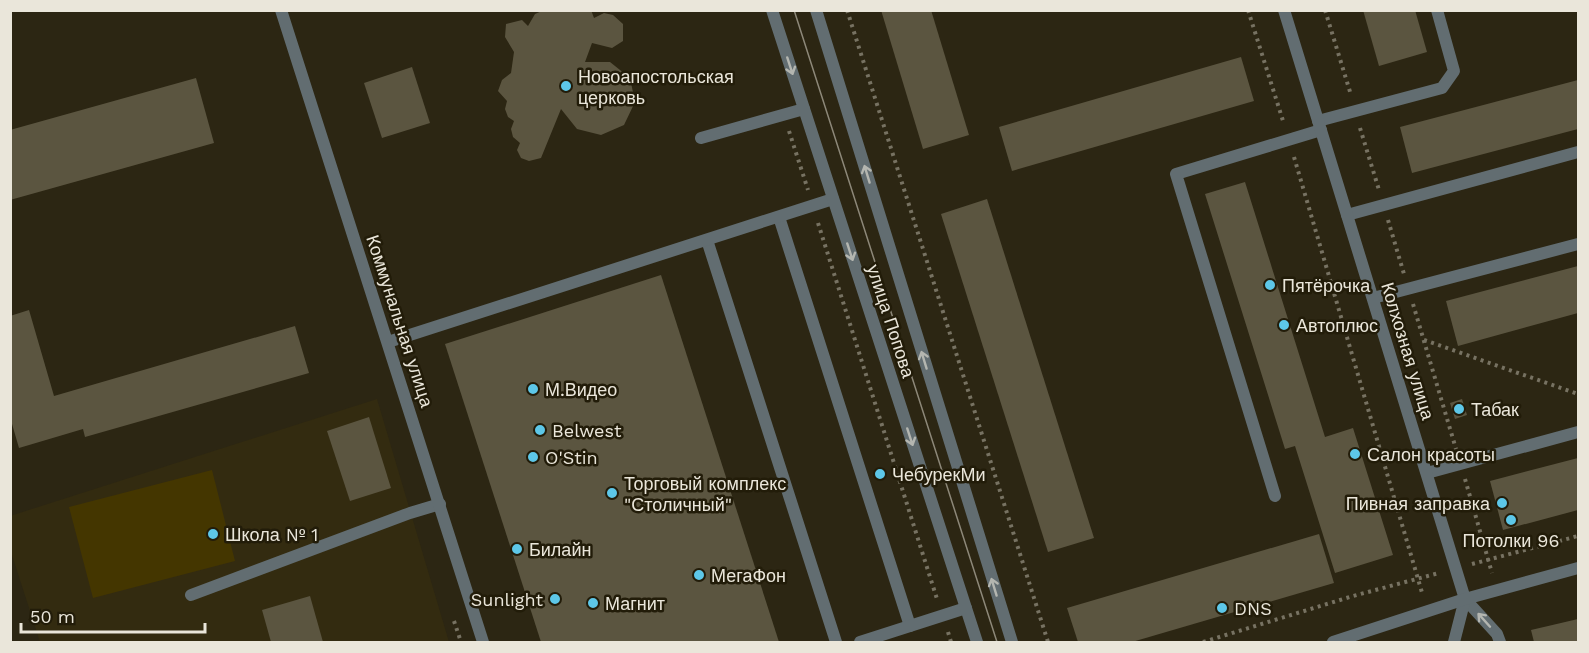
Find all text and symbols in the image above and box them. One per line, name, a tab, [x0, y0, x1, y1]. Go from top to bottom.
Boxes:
one-way arrow	[785, 56, 796, 75]
place label: Новоапостольская церковь	[578, 66, 734, 108]
marker: Новоапостольская церковь	[559, 79, 573, 93]
one-way arrow	[861, 165, 872, 184]
street label: Коммунальная улица	[362, 232, 438, 411]
one-way arrow	[845, 242, 856, 261]
street label: улица Попова	[863, 262, 919, 381]
place label: Пятёрочка	[1282, 275, 1371, 296]
marker: Пятёрочка	[1263, 278, 1277, 292]
street label: Колхозная улица	[1377, 280, 1439, 423]
place label: Автоплюс	[1296, 315, 1378, 336]
marker: Автоплюс	[1277, 318, 1291, 332]
one-way arrow	[918, 351, 929, 370]
place label: М.Видео	[545, 379, 617, 400]
marker: М.Видео	[526, 382, 540, 396]
place label: Табак	[1471, 399, 1519, 420]
marker: Табак	[1452, 402, 1466, 416]
place label: Belwest	[552, 420, 622, 441]
marker: Belwest	[533, 423, 547, 437]
one-way arrow	[905, 427, 916, 446]
place label: Салон красоты	[1367, 444, 1495, 465]
place label: O'Stin	[545, 447, 598, 468]
marker: Салон красоты	[1348, 447, 1362, 461]
marker: O'Stin	[526, 450, 540, 464]
place label: ЧебурекМи	[892, 464, 985, 485]
marker: ЧебурекМи	[873, 467, 887, 481]
place label: Торговый комплекс "Столичный"	[624, 473, 786, 515]
marker: Торговый комплекс "Столичный"	[605, 486, 619, 500]
place label: Пивная заправка	[1346, 493, 1491, 514]
marker: Пивная заправка	[1495, 496, 1509, 510]
marker: Потолки 96	[1504, 513, 1518, 527]
place label: Школа № 1	[225, 524, 318, 545]
marker: Школа № 1	[206, 527, 220, 541]
place label: Потолки 96	[1463, 530, 1559, 551]
place label: Билайн	[529, 539, 591, 560]
marker: Билайн	[510, 542, 524, 556]
place label: МегаФон	[711, 565, 786, 586]
marker: МегаФон	[692, 568, 706, 582]
one-way arrow	[988, 578, 999, 597]
place label: Sunlight	[471, 589, 543, 610]
marker: Sunlight	[548, 592, 562, 606]
place label: Магнит	[605, 593, 665, 614]
scale bar	[21, 596, 206, 634]
marker: Магнит	[586, 596, 600, 610]
place label: DNS	[1234, 598, 1272, 619]
marker: DNS	[1215, 601, 1229, 615]
text: 50 m	[30, 606, 75, 627]
one-way arrow	[1477, 612, 1491, 627]

